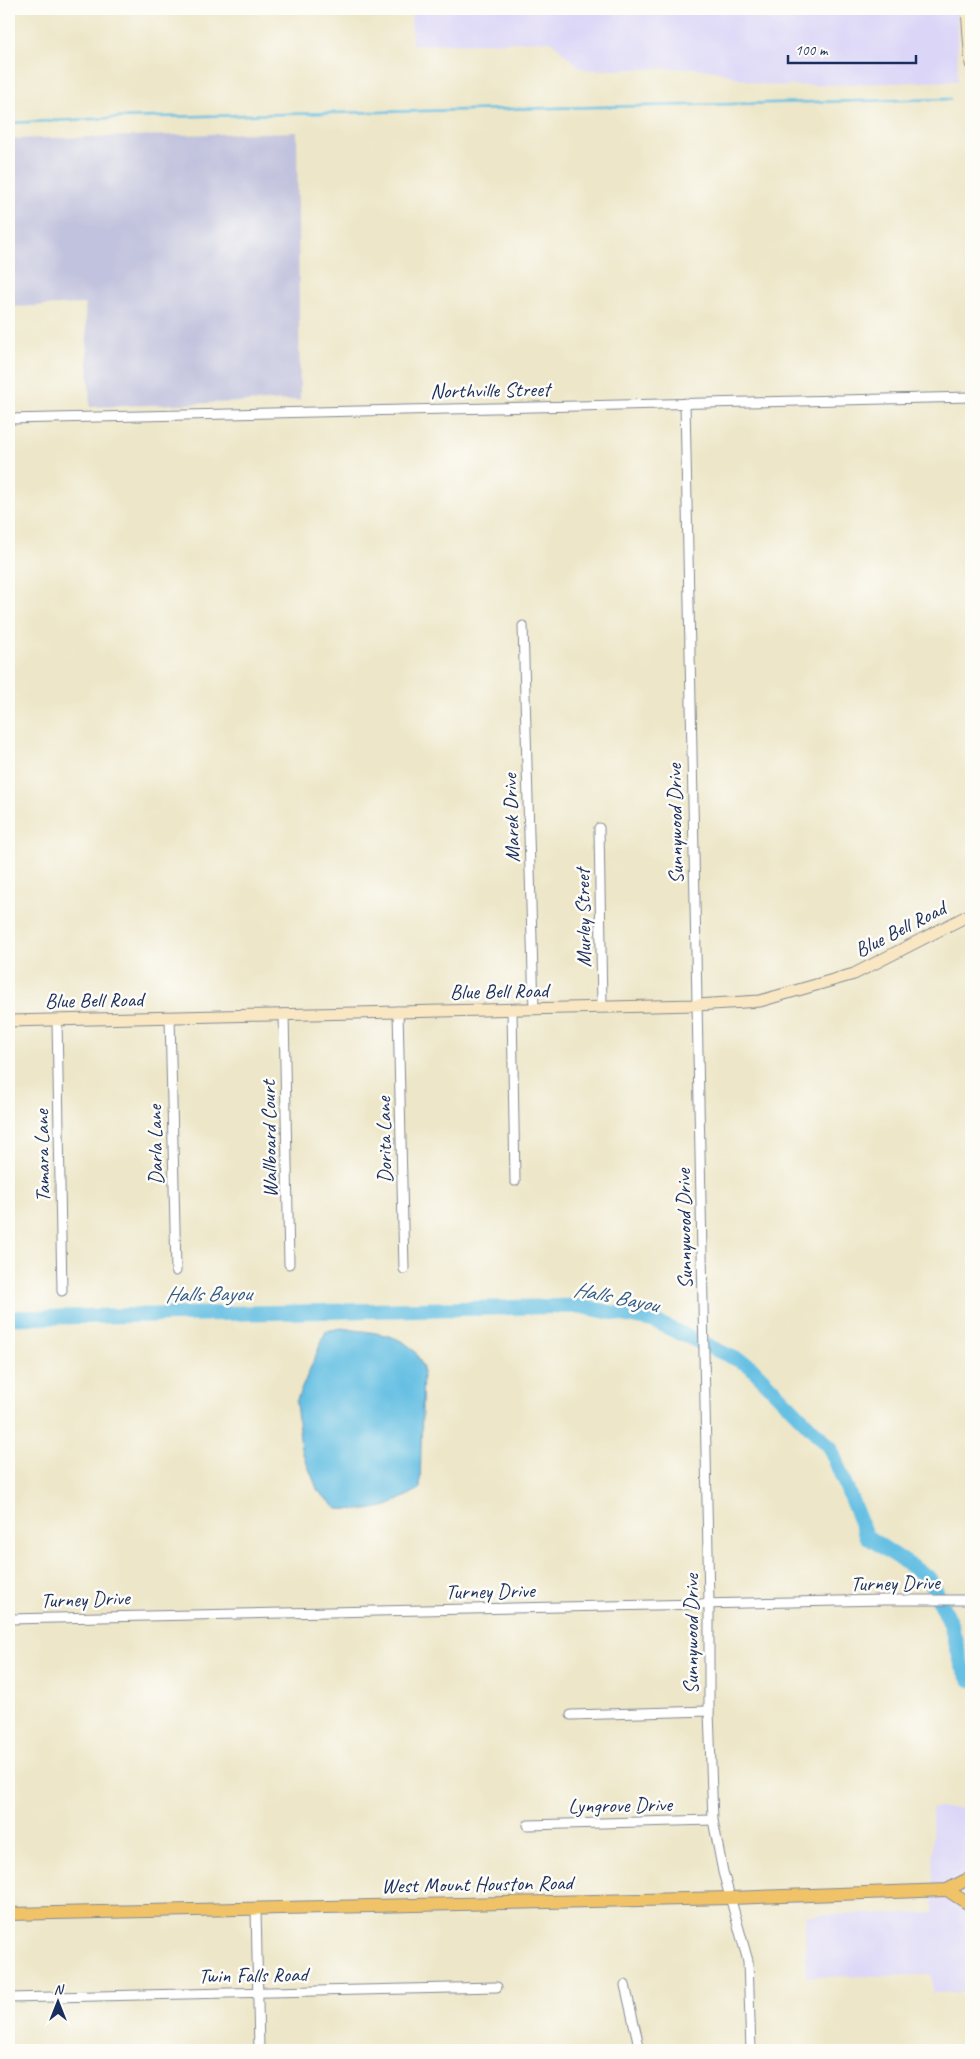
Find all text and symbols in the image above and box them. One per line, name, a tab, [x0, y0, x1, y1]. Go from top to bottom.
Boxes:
scale bar	[788, 32, 915, 64]
text: 100 m	[795, 41, 829, 60]
street label: Northville Street	[430, 376, 553, 404]
street label: Sunnywood Drive	[661, 762, 689, 884]
street label: Marek Drive	[496, 771, 526, 863]
street label: Murley Street	[569, 865, 597, 968]
street label: Blue Bell Road	[850, 893, 953, 963]
street label: Blue Bell Road	[450, 977, 552, 1005]
street label: Blue Bell Road	[45, 986, 147, 1014]
street label: Wallboard Court	[255, 1078, 283, 1198]
street label: Dorita Lane	[370, 1095, 398, 1183]
street label: Darla Lane	[141, 1103, 169, 1185]
street label: Tamara Lane	[28, 1108, 56, 1203]
street label: Sunnywood Drive	[670, 1167, 698, 1289]
water label: Halls Bayou	[571, 1275, 664, 1320]
water label: Halls Bayou	[165, 1279, 255, 1309]
street label: Turney Drive	[850, 1569, 942, 1597]
street label: Sunnywood Drive	[678, 1573, 704, 1694]
street label: Turney Drive	[445, 1577, 537, 1605]
street label: Turney Drive	[40, 1584, 132, 1614]
street label: Lyngrove Drive	[568, 1791, 674, 1819]
street label: West Mount Houston Road	[381, 1869, 577, 1899]
street label: Twin Falls Road	[198, 1961, 310, 1989]
north arrow	[32, 1976, 82, 2026]
text: N	[54, 1981, 65, 1998]

